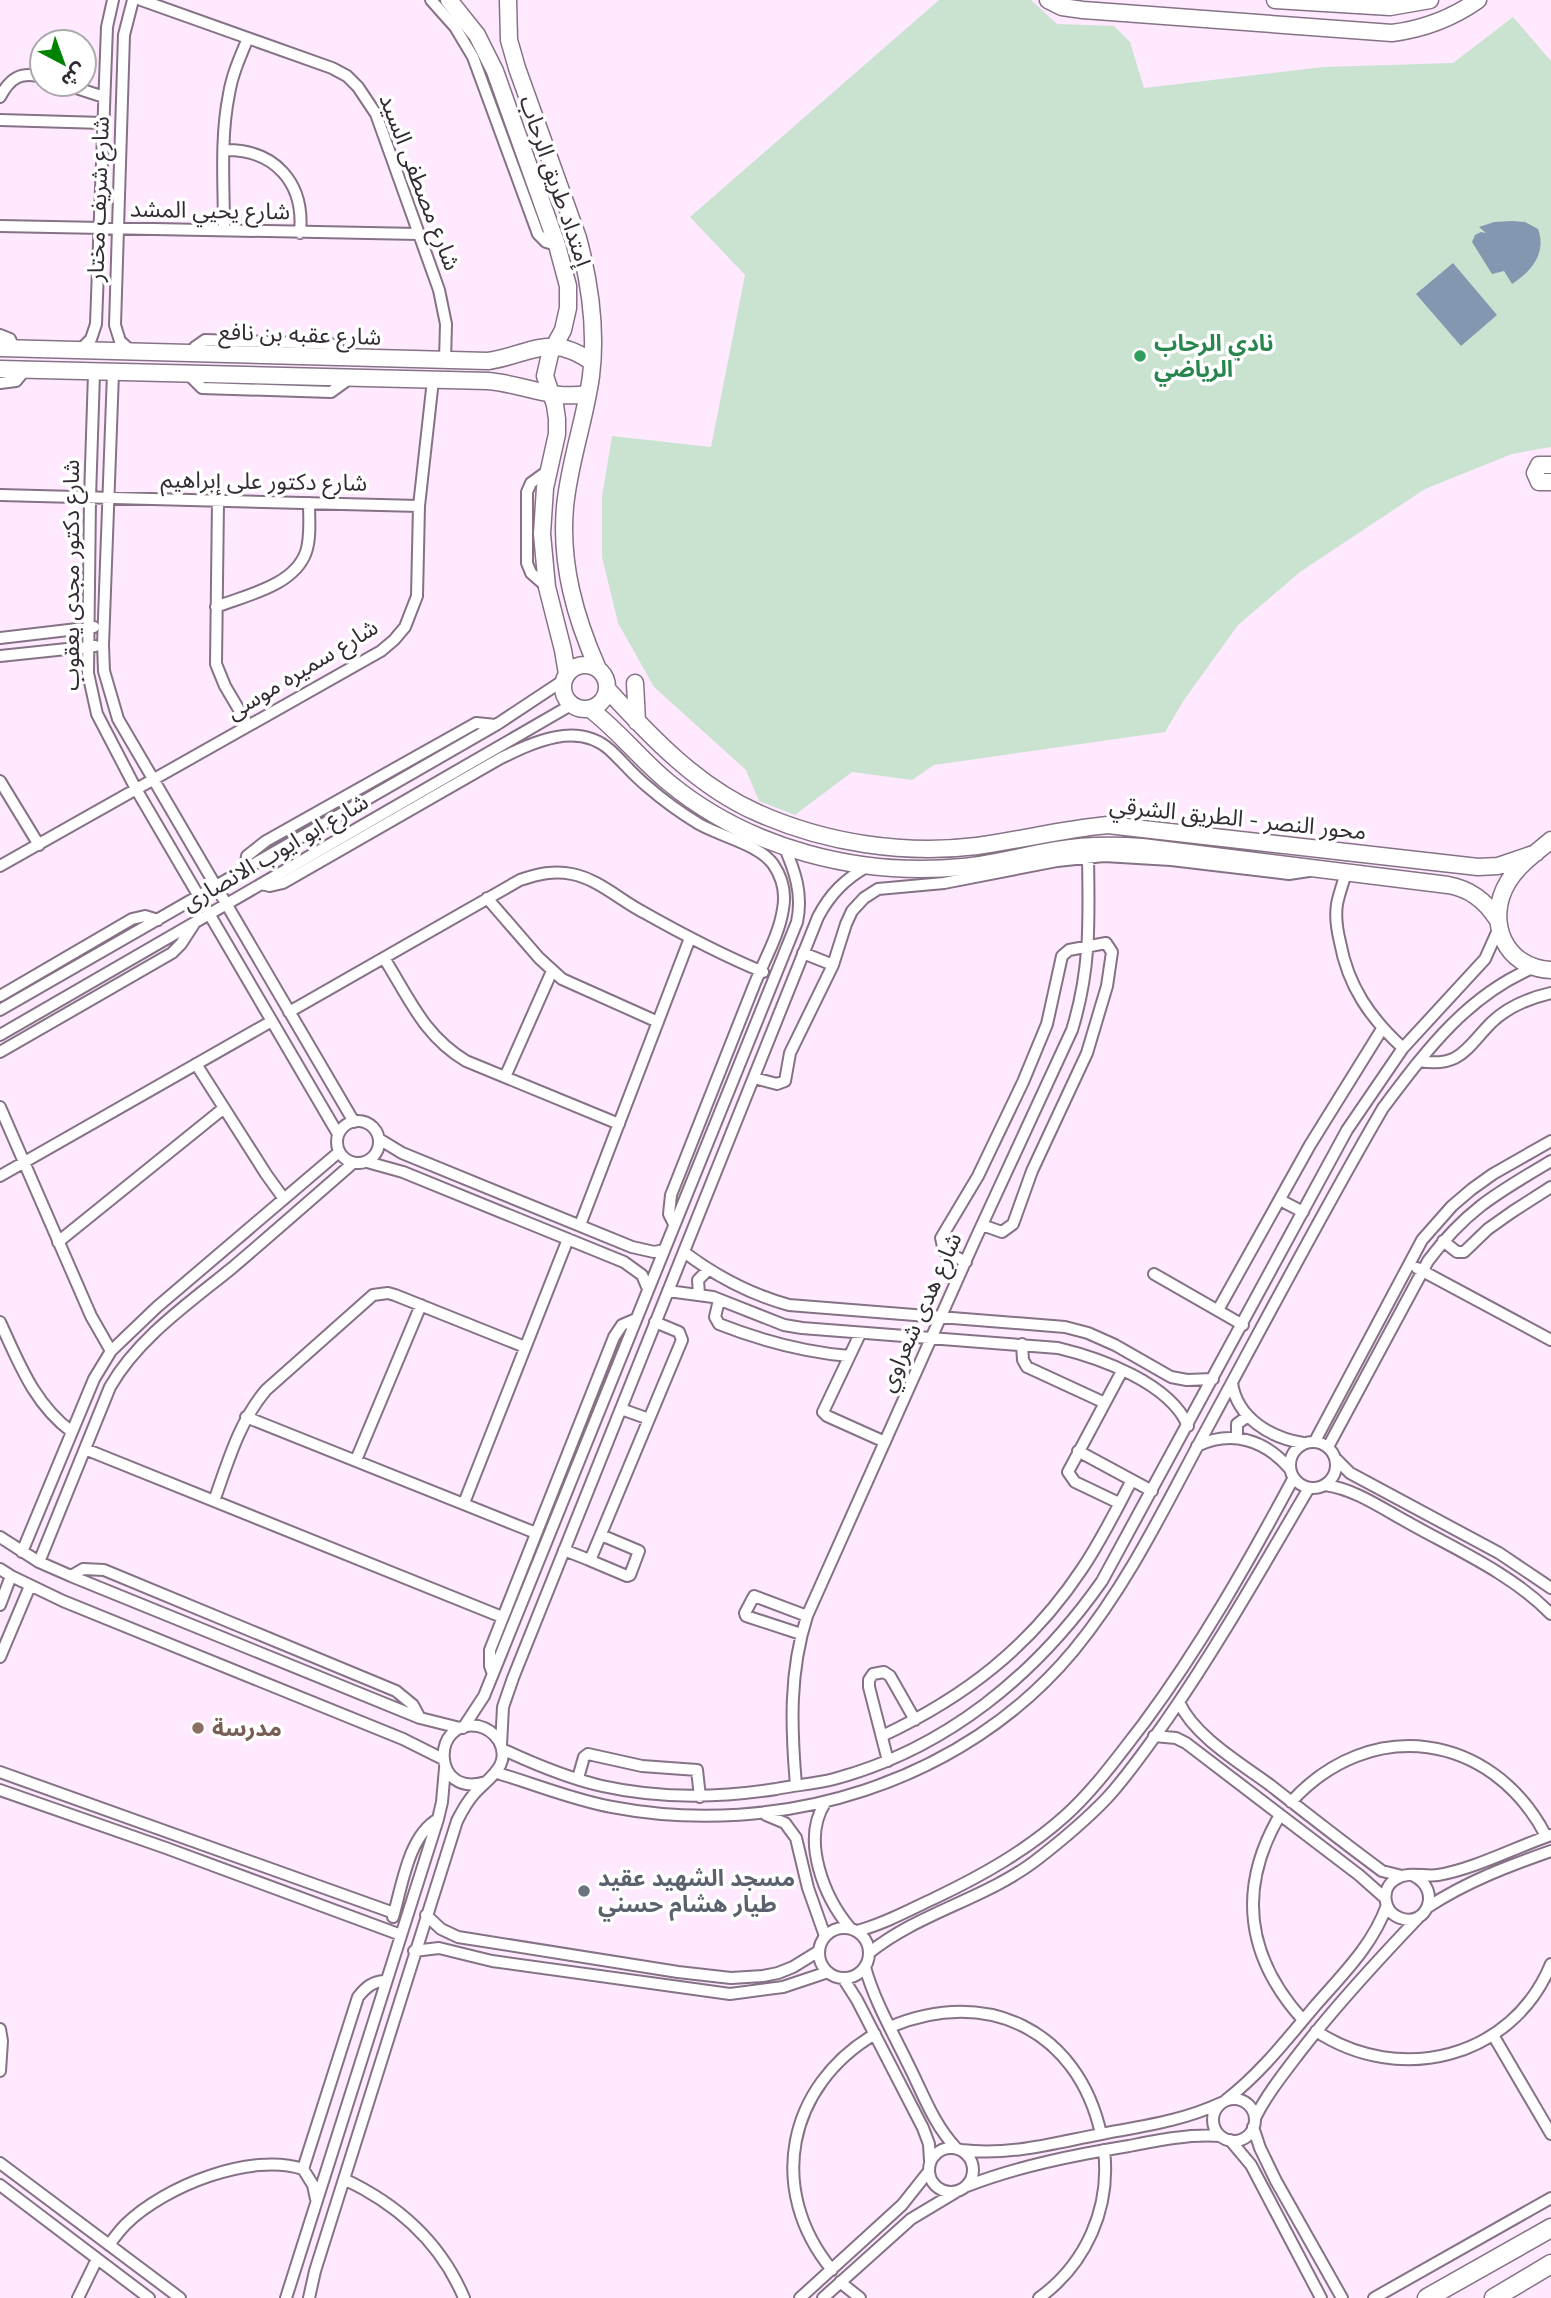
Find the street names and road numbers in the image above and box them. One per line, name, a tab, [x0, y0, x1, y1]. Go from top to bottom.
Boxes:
street label: شارع مصطفى السيد	[371, 89, 468, 275]
street label: إمتداد طريق الرحاب	[512, 92, 600, 272]
street label: شارع شريف مختار	[80, 116, 118, 283]
street label: شارع يحيي المشد	[130, 194, 290, 229]
street label: شارع عقبه بن نافع	[218, 316, 382, 354]
street label: شارع دكتور مجدى يعقوب	[56, 459, 88, 691]
street label: شارع دكتور على إبراهيم	[160, 464, 368, 500]
street label: شارع سميره موسى	[221, 612, 384, 728]
street label: شارع ابو ايوب الانصارى	[176, 786, 375, 919]
street label: محور النصر - الطريق الشرقي	[1108, 790, 1368, 849]
street label: شارع هدى شعراوي	[871, 1228, 971, 1397]

